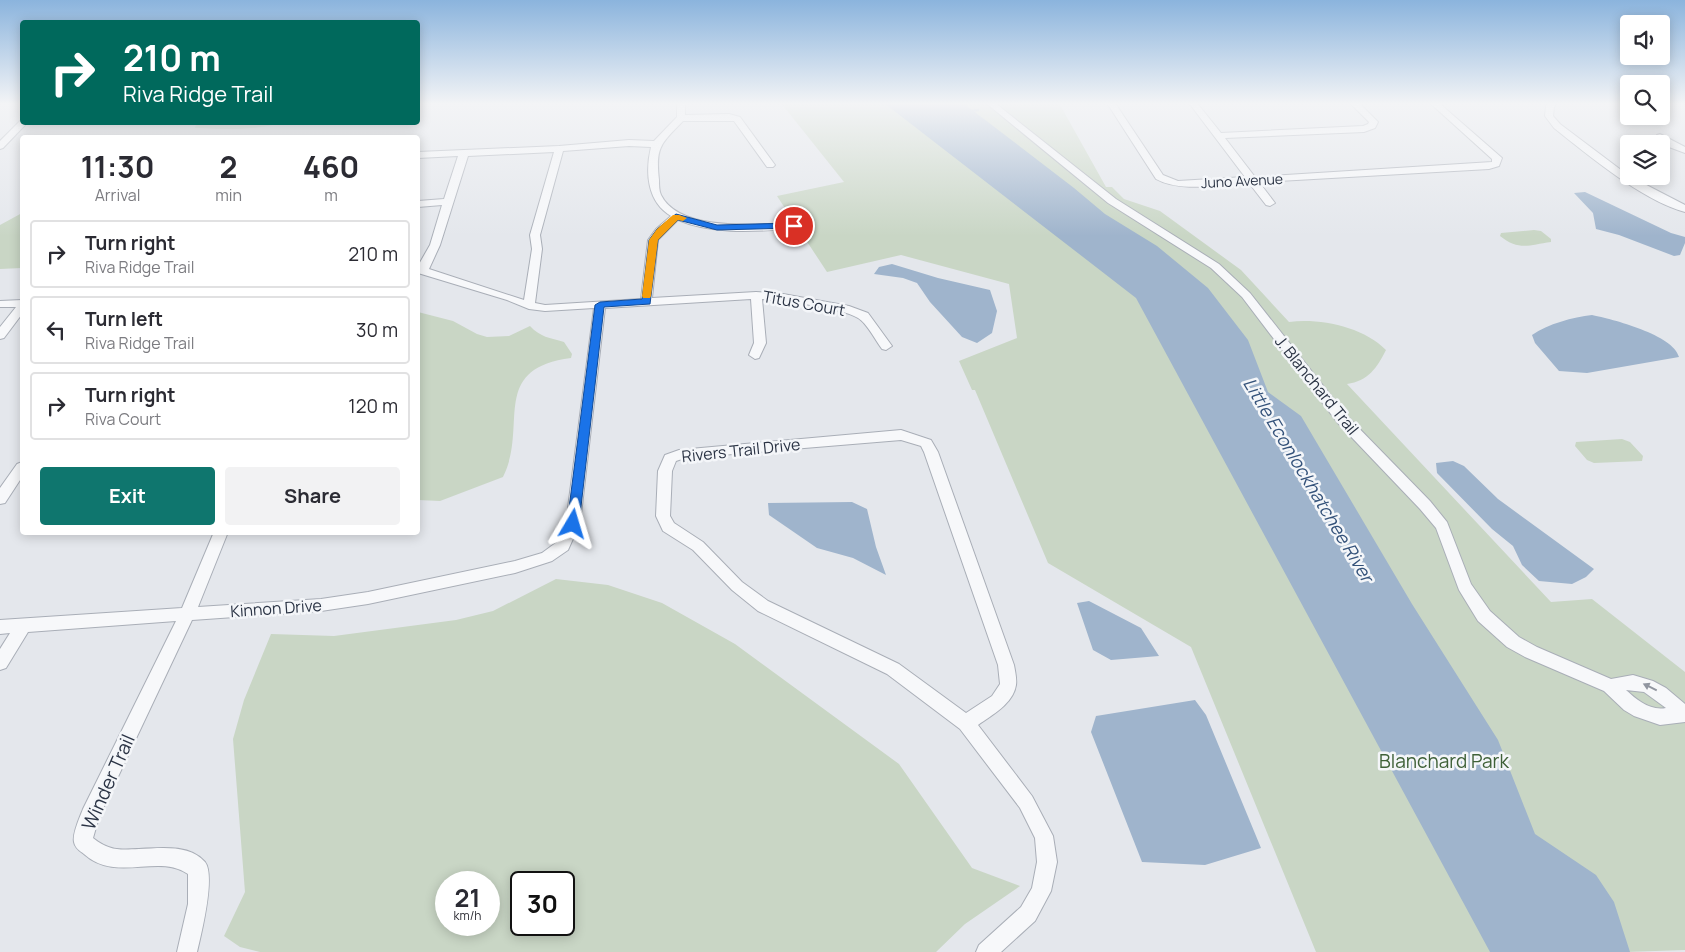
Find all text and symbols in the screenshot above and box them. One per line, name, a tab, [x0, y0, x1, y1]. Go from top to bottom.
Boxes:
map controls	[1620, 15, 1670, 185]
button: sound	[1620, 15, 1670, 65]
text: 210 m	[123, 34, 221, 82]
icon: right	[40, 40, 105, 105]
button: search	[1620, 75, 1670, 125]
text: Riva Ridge Trail	[123, 79, 273, 109]
button: layers	[1620, 135, 1670, 185]
text: 11:30	[81, 146, 154, 187]
text: 2	[220, 146, 237, 187]
text: 460	[303, 146, 359, 187]
street label: Juno Avenue	[1200, 169, 1283, 192]
text: Arrival	[95, 184, 140, 206]
text: min	[215, 184, 242, 206]
text: m	[324, 184, 338, 206]
pin	[773, 205, 815, 247]
icon: arrive	[780, 212, 808, 240]
text: Turn right	[85, 230, 175, 256]
icon: right	[42, 240, 70, 268]
text: 210 m	[348, 241, 398, 267]
text: Riva Ridge Trail	[85, 256, 194, 278]
street label: Titus Court	[761, 285, 847, 321]
text: Turn left	[85, 306, 163, 332]
icon: left	[42, 316, 70, 344]
text: 30 m	[356, 317, 398, 343]
street label: J. Blanchard Trail	[1270, 331, 1364, 439]
text: Riva Ridge Trail	[85, 332, 194, 354]
water label: Little Econlockhatchee River	[1238, 373, 1381, 588]
text: Turn right	[85, 382, 175, 408]
icon: right	[42, 392, 70, 420]
text: 120 m	[348, 393, 398, 419]
text: Riva Court	[85, 408, 161, 430]
street label: Rivers Trail Drive	[681, 433, 801, 467]
button: Exit	[40, 467, 215, 525]
button: Share	[225, 467, 400, 525]
position arrow	[546, 497, 598, 549]
street label: Kinnon Drive	[229, 594, 323, 622]
one-way arrow	[1643, 683, 1657, 691]
street label: Winder Trail	[75, 730, 141, 834]
park label: Blanchard Park	[1379, 748, 1509, 774]
speed limit sign: 30	[510, 871, 575, 936]
text: 21	[455, 880, 480, 915]
text: km/h	[454, 907, 481, 924]

